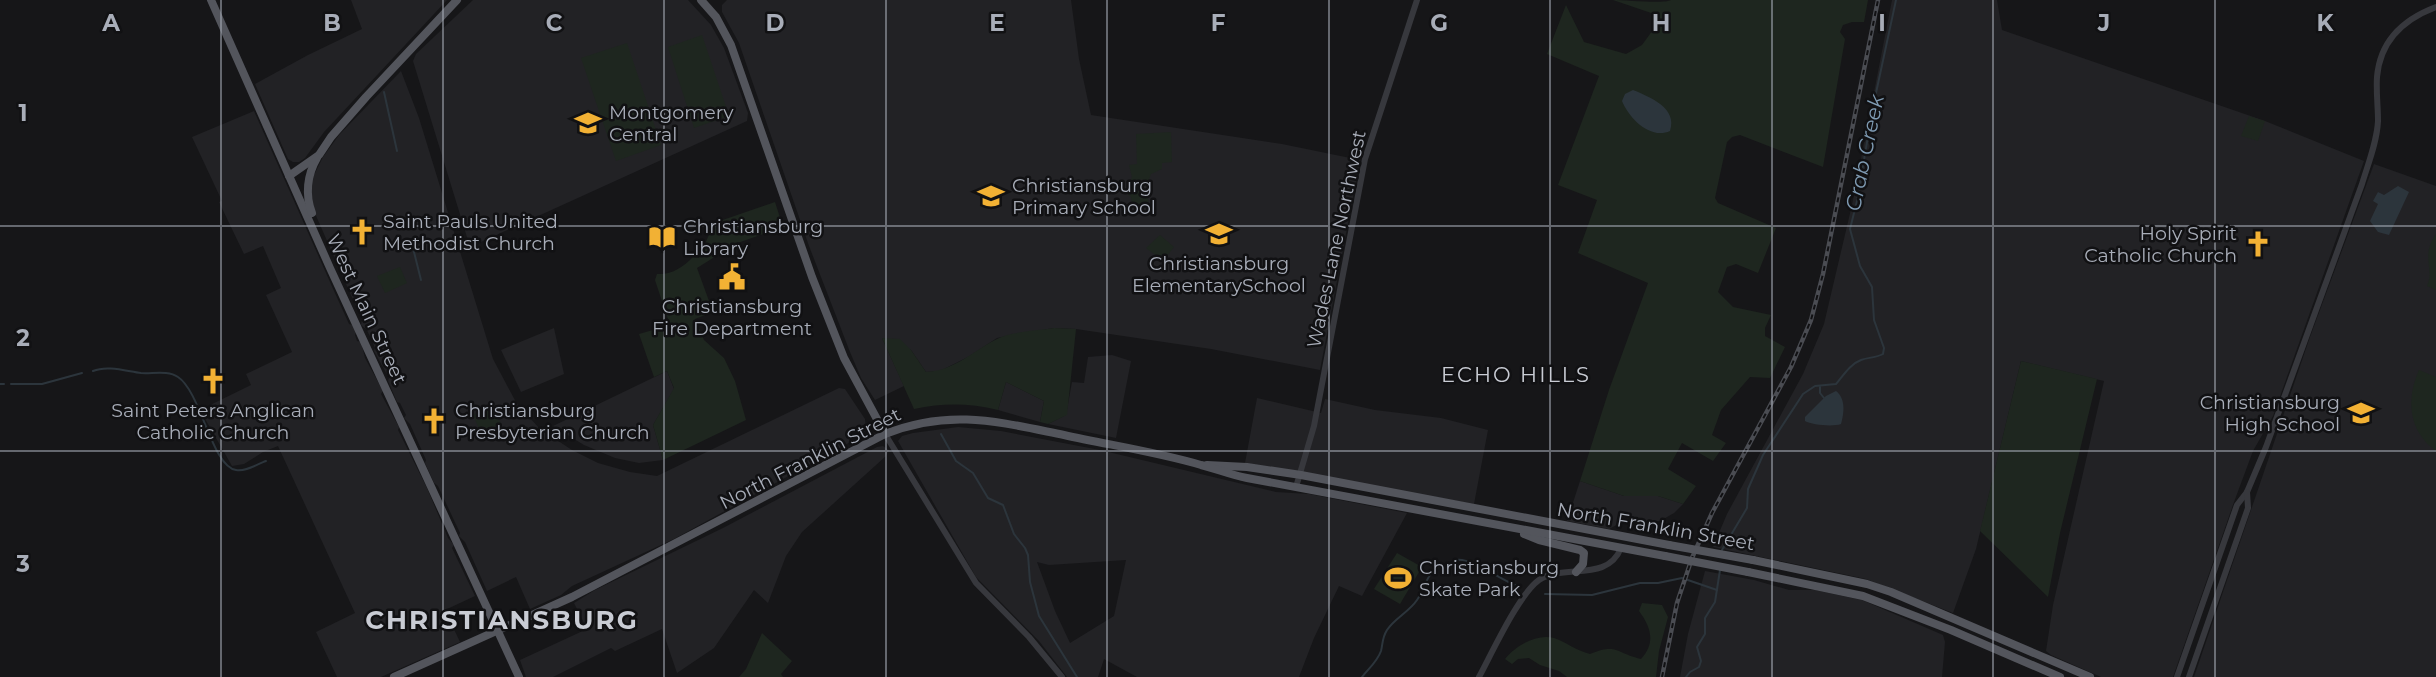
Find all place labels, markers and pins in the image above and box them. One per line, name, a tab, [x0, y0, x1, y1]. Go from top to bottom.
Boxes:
place label: Montgomery Central	[609, 101, 734, 146]
school or university icon: Montgomery Central	[573, 108, 603, 138]
place label: Christiansburg Primary School	[1012, 174, 1156, 219]
school or university icon: Christiansburg Primary School	[976, 181, 1006, 211]
place label: Saint Pauls United Methodist Church	[383, 210, 558, 255]
place label: Christiansburg Library	[683, 215, 823, 260]
church icon: Saint Pauls United Methodist Church	[347, 217, 377, 247]
school or university icon: Christiansburg ElementarySchool	[1204, 219, 1234, 249]
library icon: Christiansburg Library	[647, 222, 677, 252]
place label: Holy Spirit Catholic Church	[2084, 222, 2237, 267]
church icon: Holy Spirit Catholic Church	[2243, 229, 2273, 259]
place label: Christiansburg ElementarySchool	[1132, 252, 1306, 297]
public building icon: Christiansburg Fire Department	[717, 262, 747, 292]
place label: Christiansburg Fire Department	[652, 295, 812, 340]
church icon: Saint Peters Anglican Catholic Church	[198, 366, 228, 396]
place label: Christiansburg High School	[2200, 391, 2340, 436]
school or university icon: Christiansburg High School	[2346, 398, 2376, 428]
place label: Saint Peters Anglican Catholic Church	[111, 399, 315, 444]
place label: Christiansburg Presbyterian Church	[455, 399, 650, 444]
church icon: Christiansburg Presbyterian Church	[419, 406, 449, 436]
place label: Christiansburg Skate Park	[1419, 556, 1559, 601]
sports icon: Christiansburg Skate Park	[1383, 563, 1413, 593]

